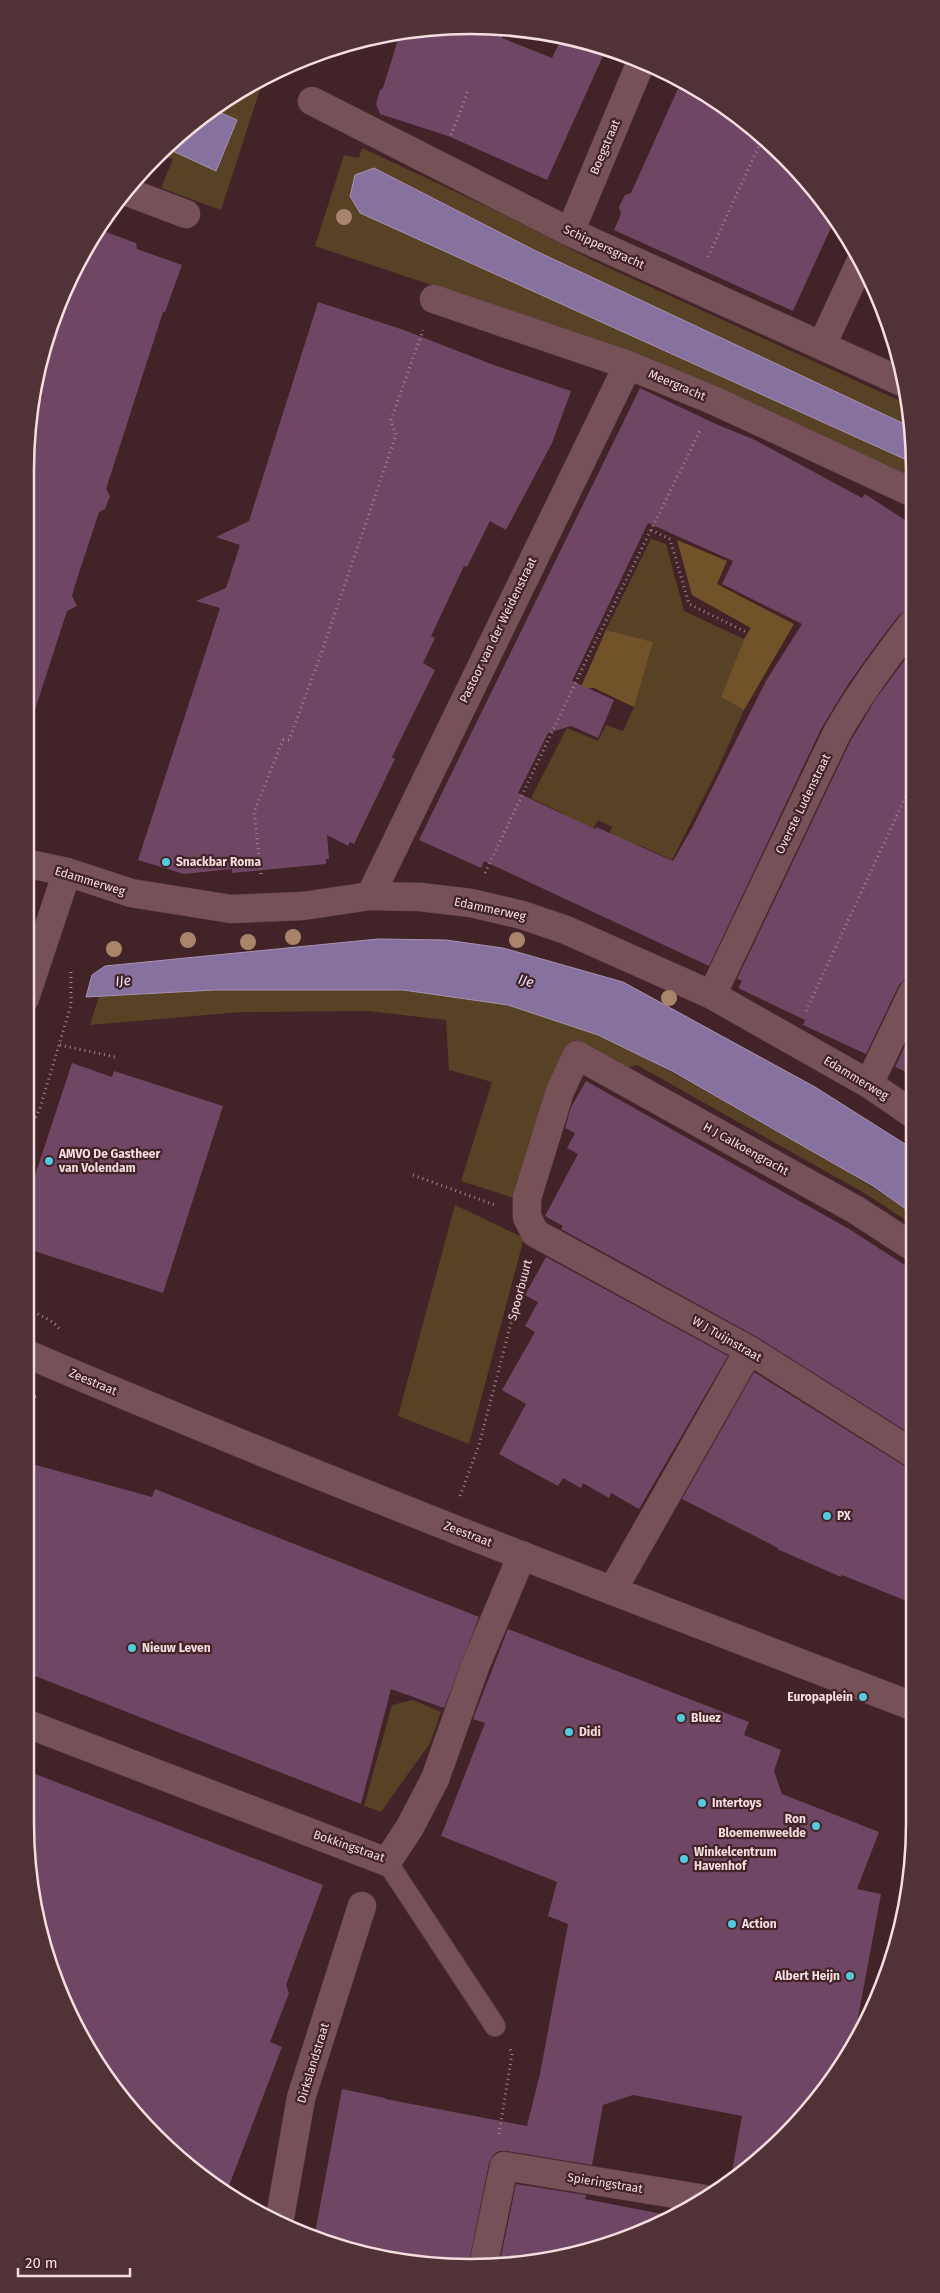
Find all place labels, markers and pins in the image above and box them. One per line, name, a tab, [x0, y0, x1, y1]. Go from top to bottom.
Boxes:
place label: Snackbar Roma	[176, 855, 261, 869]
marker: Snackbar Roma	[160, 856, 172, 868]
place label: AMVO De Gastheer van Volendam	[58, 1147, 160, 1175]
marker: AMVO De Gastheer van Volendam	[43, 1155, 55, 1167]
place label: PX	[837, 1509, 852, 1523]
marker: PX	[821, 1510, 833, 1522]
place label: Nieuw Leven	[142, 1641, 211, 1655]
marker: Nieuw Leven	[126, 1642, 138, 1654]
place label: Europaplein	[787, 1690, 853, 1704]
marker: Europaplein	[857, 1691, 869, 1703]
place label: Bluez	[691, 1711, 721, 1725]
marker: Bluez	[675, 1712, 687, 1724]
place label: Didi	[579, 1725, 601, 1739]
marker: Didi	[563, 1726, 575, 1738]
place label: Intertoys	[712, 1796, 762, 1810]
marker: Intertoys	[696, 1797, 708, 1809]
place label: Ron Bloemenweelde	[718, 1812, 806, 1840]
marker: Ron Bloemenweelde	[810, 1820, 822, 1832]
place label: Winkelcentrum Havenhof	[694, 1845, 777, 1873]
marker: Winkelcentrum Havenhof	[678, 1853, 690, 1865]
place label: Action	[741, 1917, 777, 1931]
marker: Action	[726, 1918, 738, 1930]
place label: Albert Heijn	[774, 1969, 840, 1983]
marker: Albert Heijn	[844, 1970, 856, 1982]

